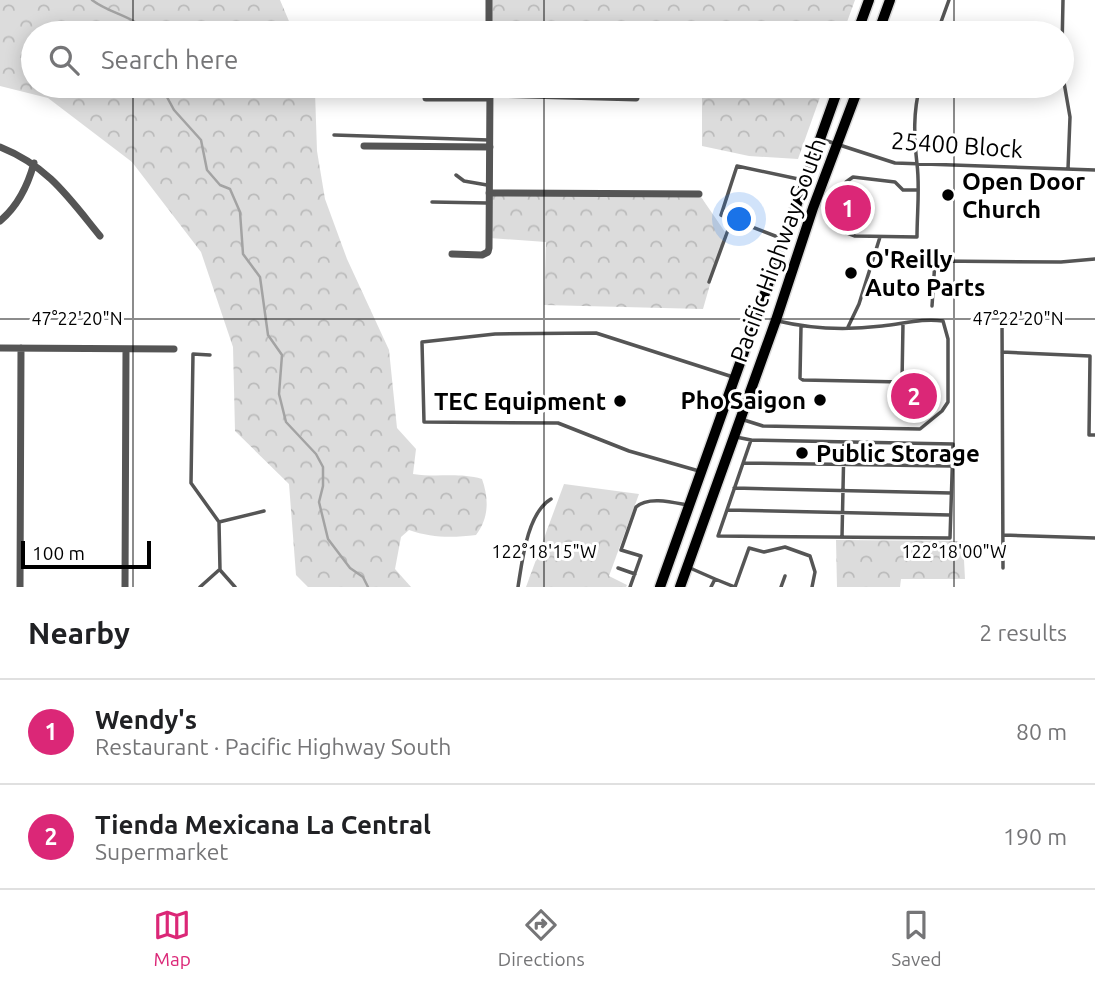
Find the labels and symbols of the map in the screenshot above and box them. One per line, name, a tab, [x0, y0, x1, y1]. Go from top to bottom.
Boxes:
street label: 25400 Block	[890, 127, 1024, 163]
street label: Pacific Highway South	[725, 134, 831, 366]
place label: Open Door Church	[962, 168, 1085, 223]
pin: 1	[825, 182, 871, 234]
marker: Open Door Church	[940, 187, 956, 203]
your location	[722, 202, 756, 236]
place label: O'Reilly Auto Parts	[865, 246, 985, 301]
marker: O'Reilly Auto Parts	[843, 265, 859, 281]
text: 47°22'20"N	[31, 308, 123, 328]
text: 47°22'20"N	[972, 308, 1064, 328]
pin: 2	[891, 370, 937, 422]
place label: Pho Saigon	[680, 387, 806, 414]
place label: TEC Equipment	[434, 388, 606, 415]
marker: Pho Saigon	[812, 392, 828, 408]
marker: TEC Equipment	[612, 393, 628, 409]
place label: Public Storage	[816, 440, 980, 467]
marker: Public Storage	[794, 445, 810, 461]
scale bar	[21, 538, 150, 570]
text: 122°18'15"W	[491, 541, 597, 561]
text: 122°18'00"W	[901, 541, 1007, 561]

